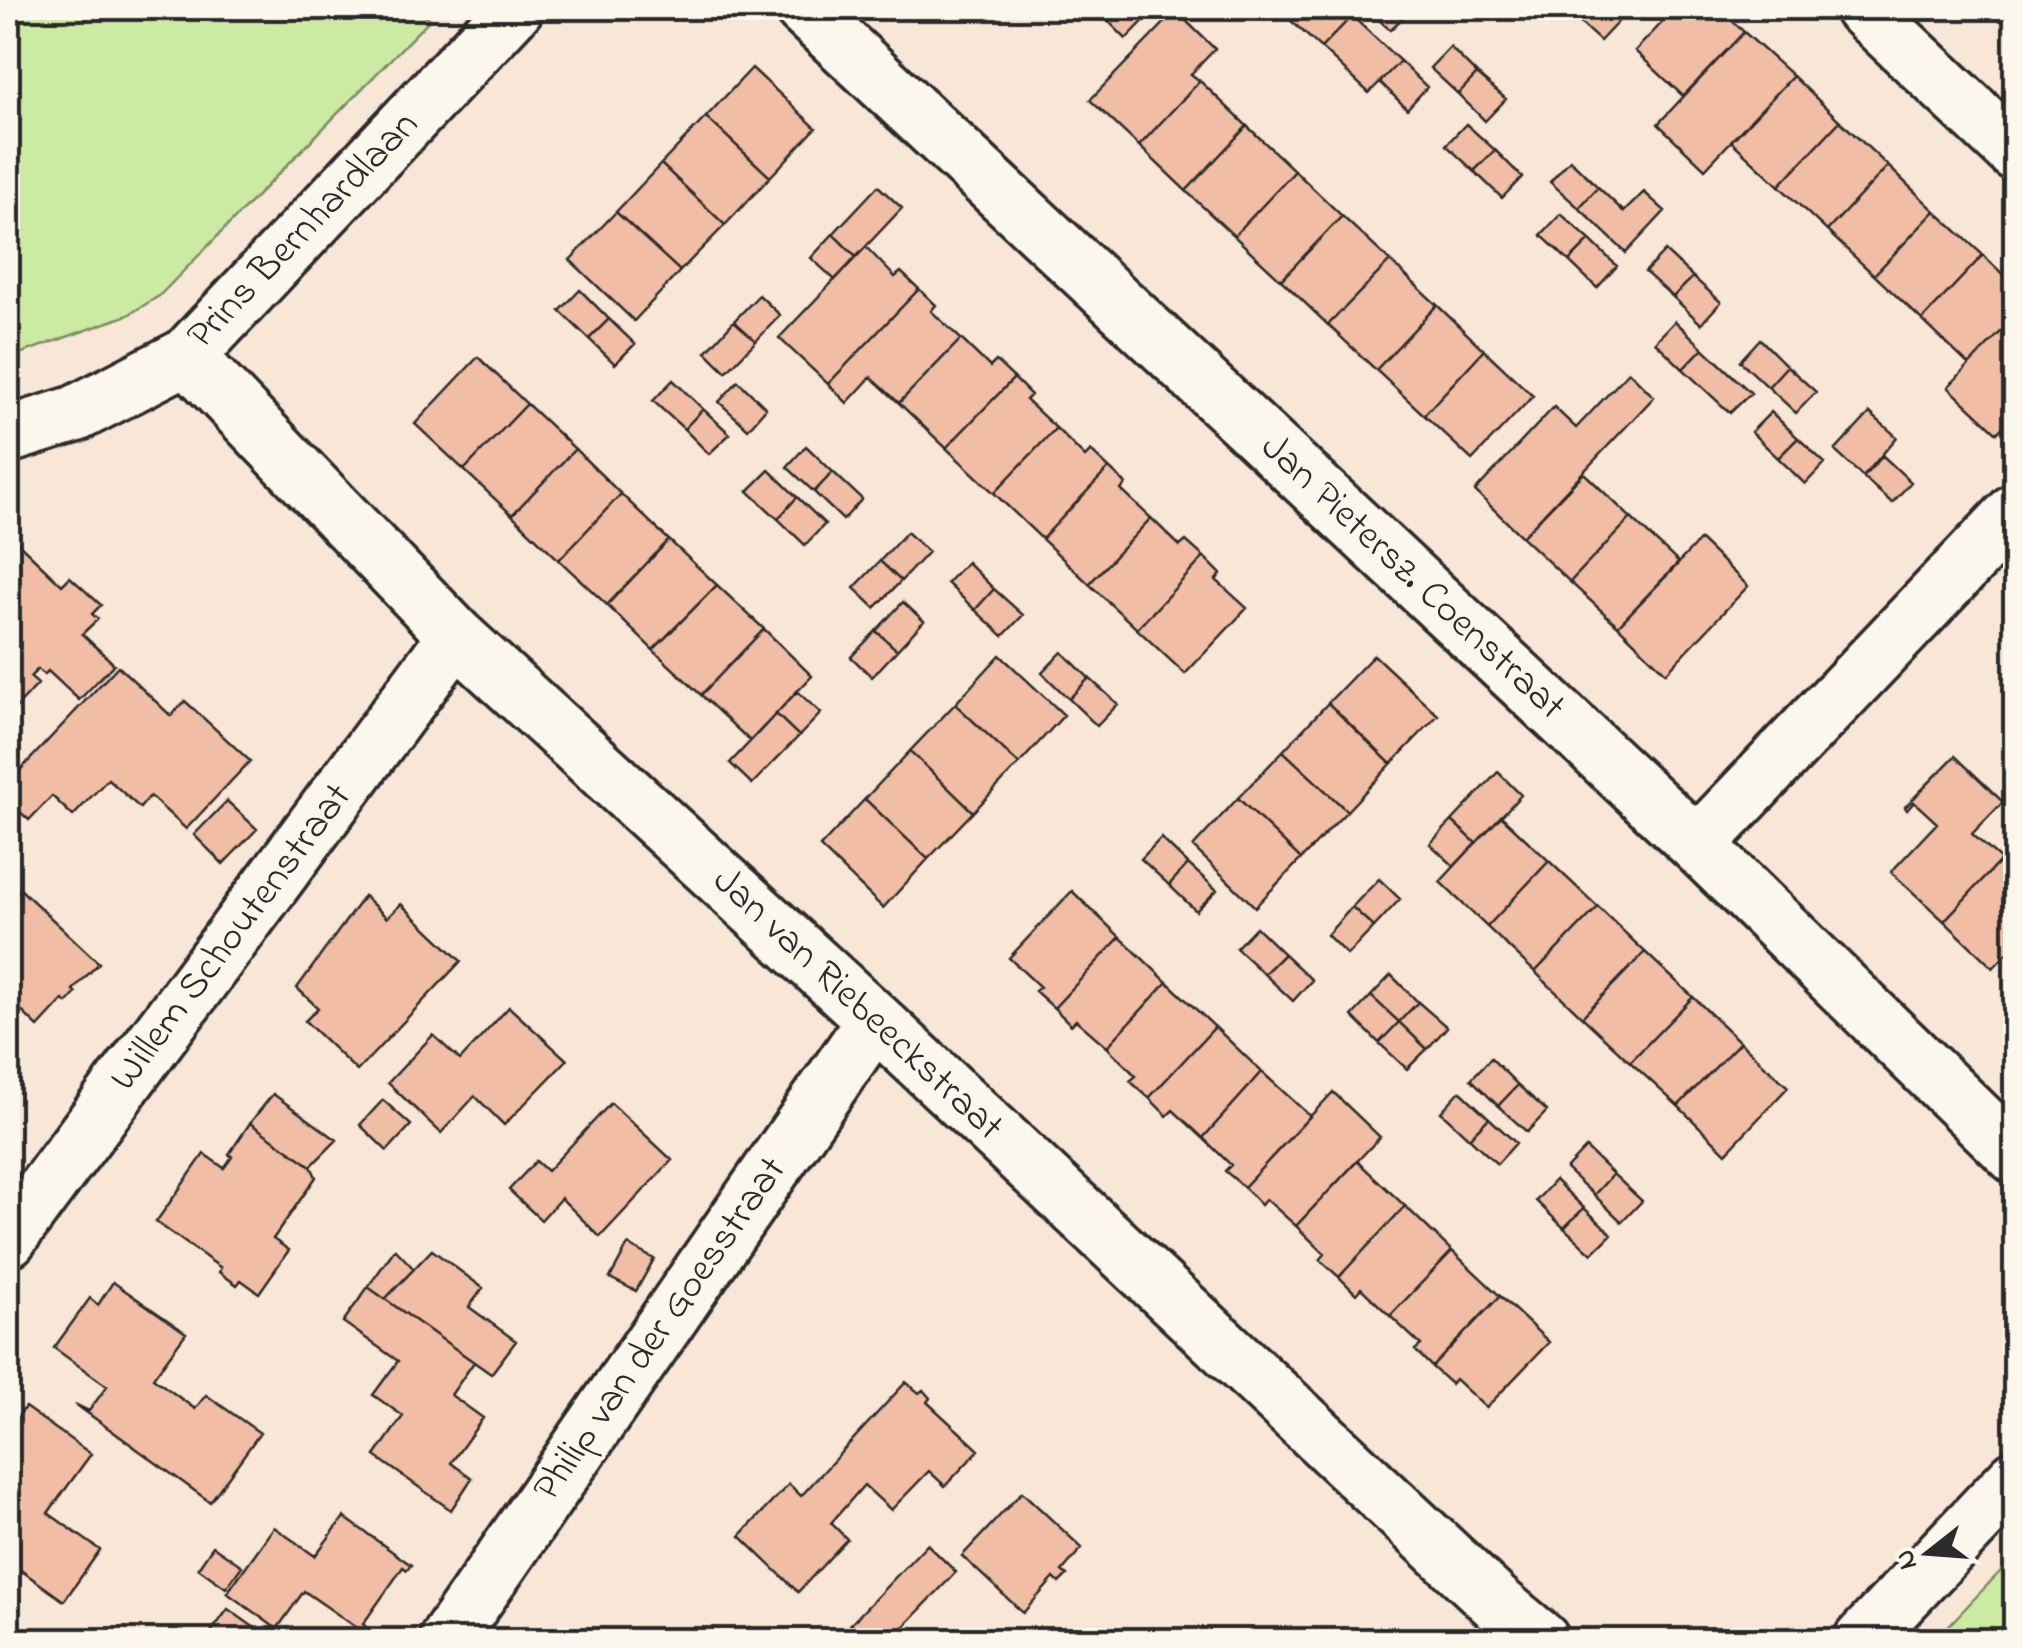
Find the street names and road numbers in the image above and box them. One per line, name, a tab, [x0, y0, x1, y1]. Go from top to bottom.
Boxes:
street label: Prins Bernhardlaan	[174, 98, 434, 364]
street label: Jan Pietersz. Coenstraat	[1246, 420, 1578, 736]
street label: Willem Schoutenstraat	[96, 771, 368, 1105]
street label: Jan van Riebeeckstraat	[698, 854, 1016, 1156]
street label: Philip van der Goesstraat	[519, 1145, 803, 1515]

